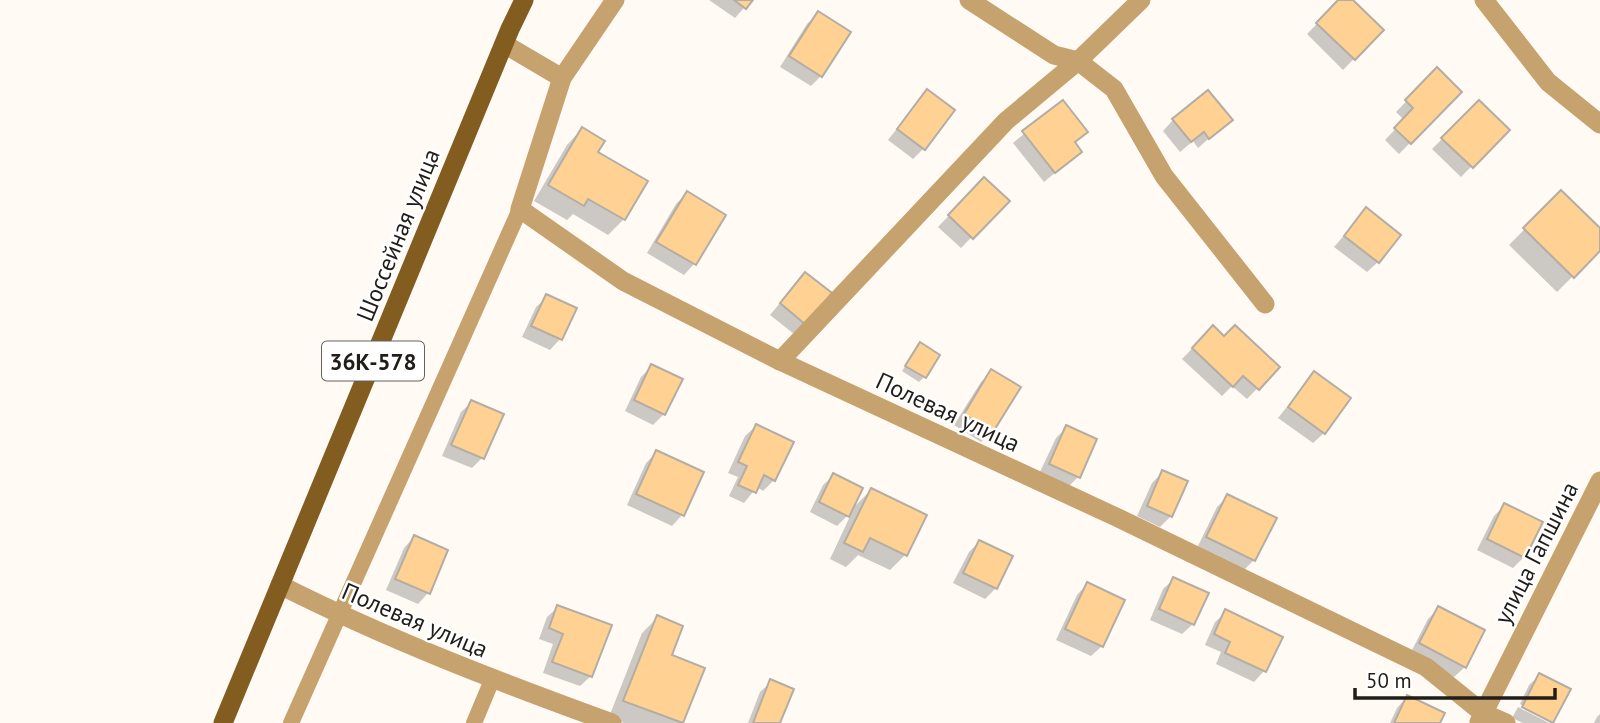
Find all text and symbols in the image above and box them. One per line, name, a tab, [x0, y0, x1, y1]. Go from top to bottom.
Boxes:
street label: Шоссейная улица	[349, 144, 447, 326]
road number: 36К-578	[322, 342, 424, 380]
street label: Полевая улица	[871, 365, 1025, 459]
street label: улица Гапшина	[1487, 477, 1585, 629]
street label: Полевая улица	[337, 575, 493, 665]
scale bar	[1355, 656, 1554, 700]
text: 50 m	[1366, 667, 1412, 694]

